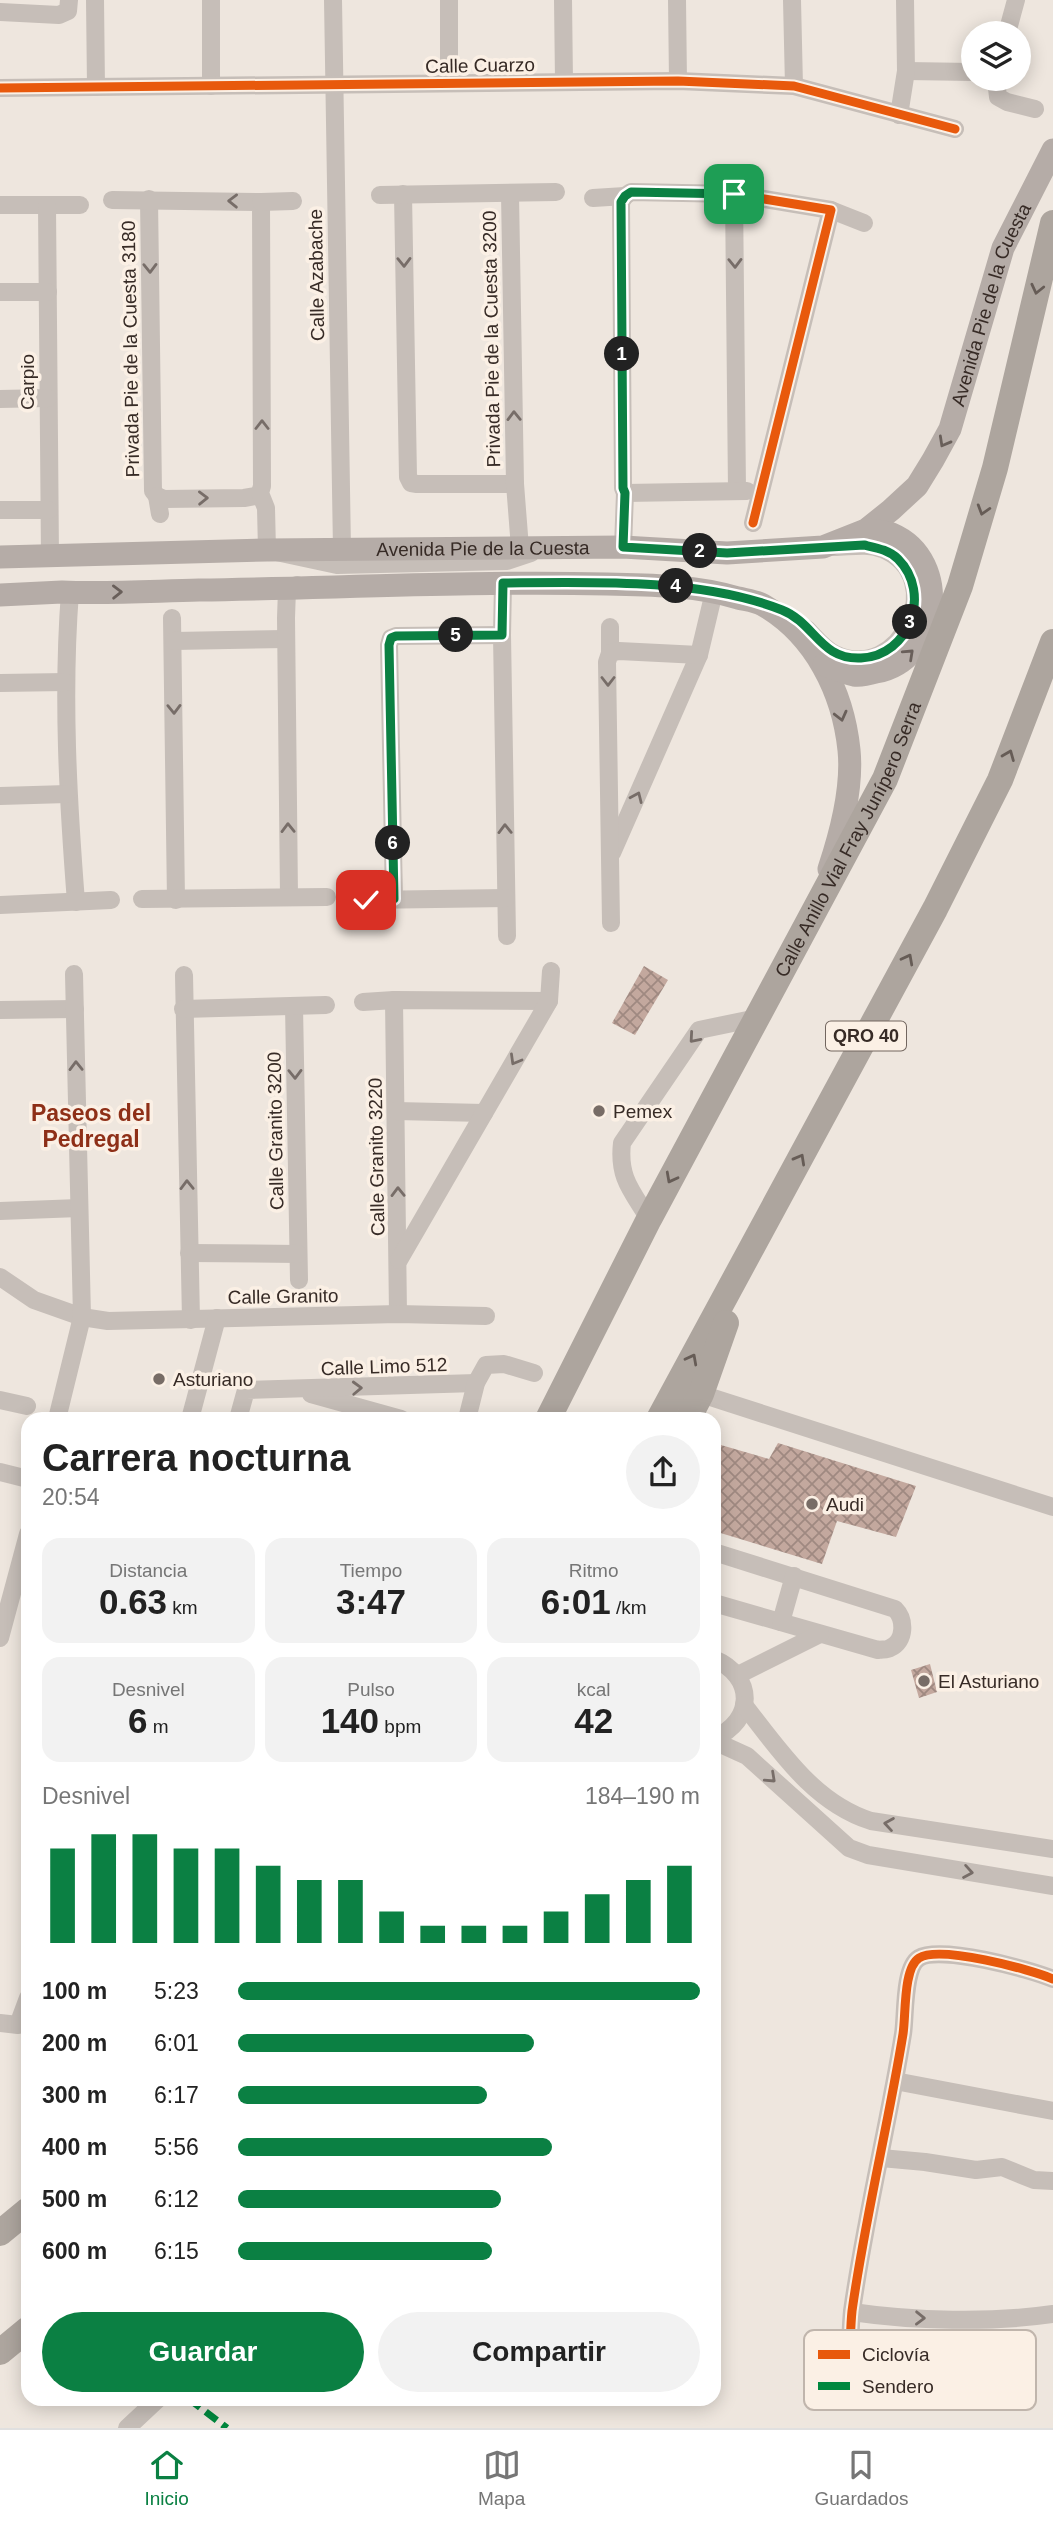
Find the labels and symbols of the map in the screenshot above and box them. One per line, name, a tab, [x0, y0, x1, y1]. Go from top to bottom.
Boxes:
street label: Calle Cuarzo	[425, 54, 535, 77]
pin	[704, 164, 764, 224]
one-way arrow	[227, 193, 237, 209]
street label: Avenida Pie de la Cuesta	[947, 199, 1035, 409]
street label: Calle Azabache	[305, 209, 328, 341]
street label: Privada Pie de la Cuesta 3200	[479, 210, 504, 467]
street label: Privada Pie de la Cuesta 3180	[118, 220, 143, 477]
one-way arrow	[397, 257, 412, 268]
one-way arrow	[727, 258, 743, 268]
one-way arrow	[142, 263, 158, 273]
one-way arrow	[1031, 283, 1045, 295]
pin: 1	[604, 336, 640, 372]
street label: Carpio	[17, 354, 38, 410]
one-way arrow	[506, 410, 522, 420]
one-way arrow	[254, 419, 270, 430]
one-way arrow	[939, 434, 952, 447]
one-way arrow	[198, 490, 209, 506]
one-way arrow	[977, 504, 992, 516]
pin: 2	[682, 534, 718, 568]
street label: Avenida Pie de la Cuesta	[376, 537, 590, 560]
pin: 4	[658, 568, 694, 604]
one-way arrow	[112, 584, 123, 599]
pin: 3	[892, 604, 928, 640]
pin: 5	[438, 618, 474, 652]
one-way arrow	[901, 650, 914, 662]
one-way arrow	[600, 676, 616, 686]
street label: Calle Anillo Vial Fray Junípero Serra	[771, 698, 925, 981]
one-way arrow	[166, 705, 182, 715]
one-way arrow	[833, 710, 847, 722]
one-way arrow	[1001, 750, 1015, 762]
one-way arrow	[629, 792, 643, 805]
one-way arrow	[281, 822, 296, 833]
one-way arrow	[497, 824, 513, 834]
pin: 6	[376, 826, 410, 860]
pin	[336, 870, 396, 930]
one-way arrow	[900, 954, 913, 966]
road number: QRO 40	[826, 1021, 906, 1050]
one-way arrow	[690, 1030, 702, 1043]
street label: Calle Granito 3200	[264, 1052, 287, 1210]
one-way arrow	[510, 1053, 523, 1065]
one-way arrow	[68, 1061, 84, 1071]
one-way arrow	[287, 1069, 303, 1080]
street label: Calle Granito 3220	[365, 1078, 388, 1236]
district label: Paseos del Pedregal	[31, 1100, 151, 1152]
place label: Pemex	[613, 1101, 673, 1122]
marker: Pemex	[591, 1103, 607, 1119]
one-way arrow	[791, 1154, 805, 1166]
one-way arrow	[666, 1171, 679, 1183]
one-way arrow	[180, 1179, 195, 1190]
one-way arrow	[390, 1186, 405, 1197]
street label: Calle Granito	[227, 1285, 339, 1308]
street label: Calle Limo 512	[320, 1354, 448, 1379]
one-way arrow	[683, 1354, 697, 1366]
place label: Asturiano	[173, 1369, 253, 1390]
marker: Asturiano	[151, 1371, 167, 1387]
one-way arrow	[352, 1380, 363, 1395]
place label: Audi	[826, 1494, 864, 1515]
marker: Audi	[804, 1496, 820, 1512]
place label: El Asturiano	[938, 1671, 1039, 1692]
marker: El Asturiano	[916, 1673, 932, 1689]
one-way arrow	[763, 1769, 776, 1782]
one-way arrow	[883, 1817, 895, 1832]
one-way arrow	[962, 1864, 974, 1879]
one-way arrow	[915, 2310, 926, 2325]
legend	[804, 2330, 1036, 2410]
text: Ciclovía	[862, 2344, 930, 2365]
text: Sendero	[862, 2376, 934, 2397]

